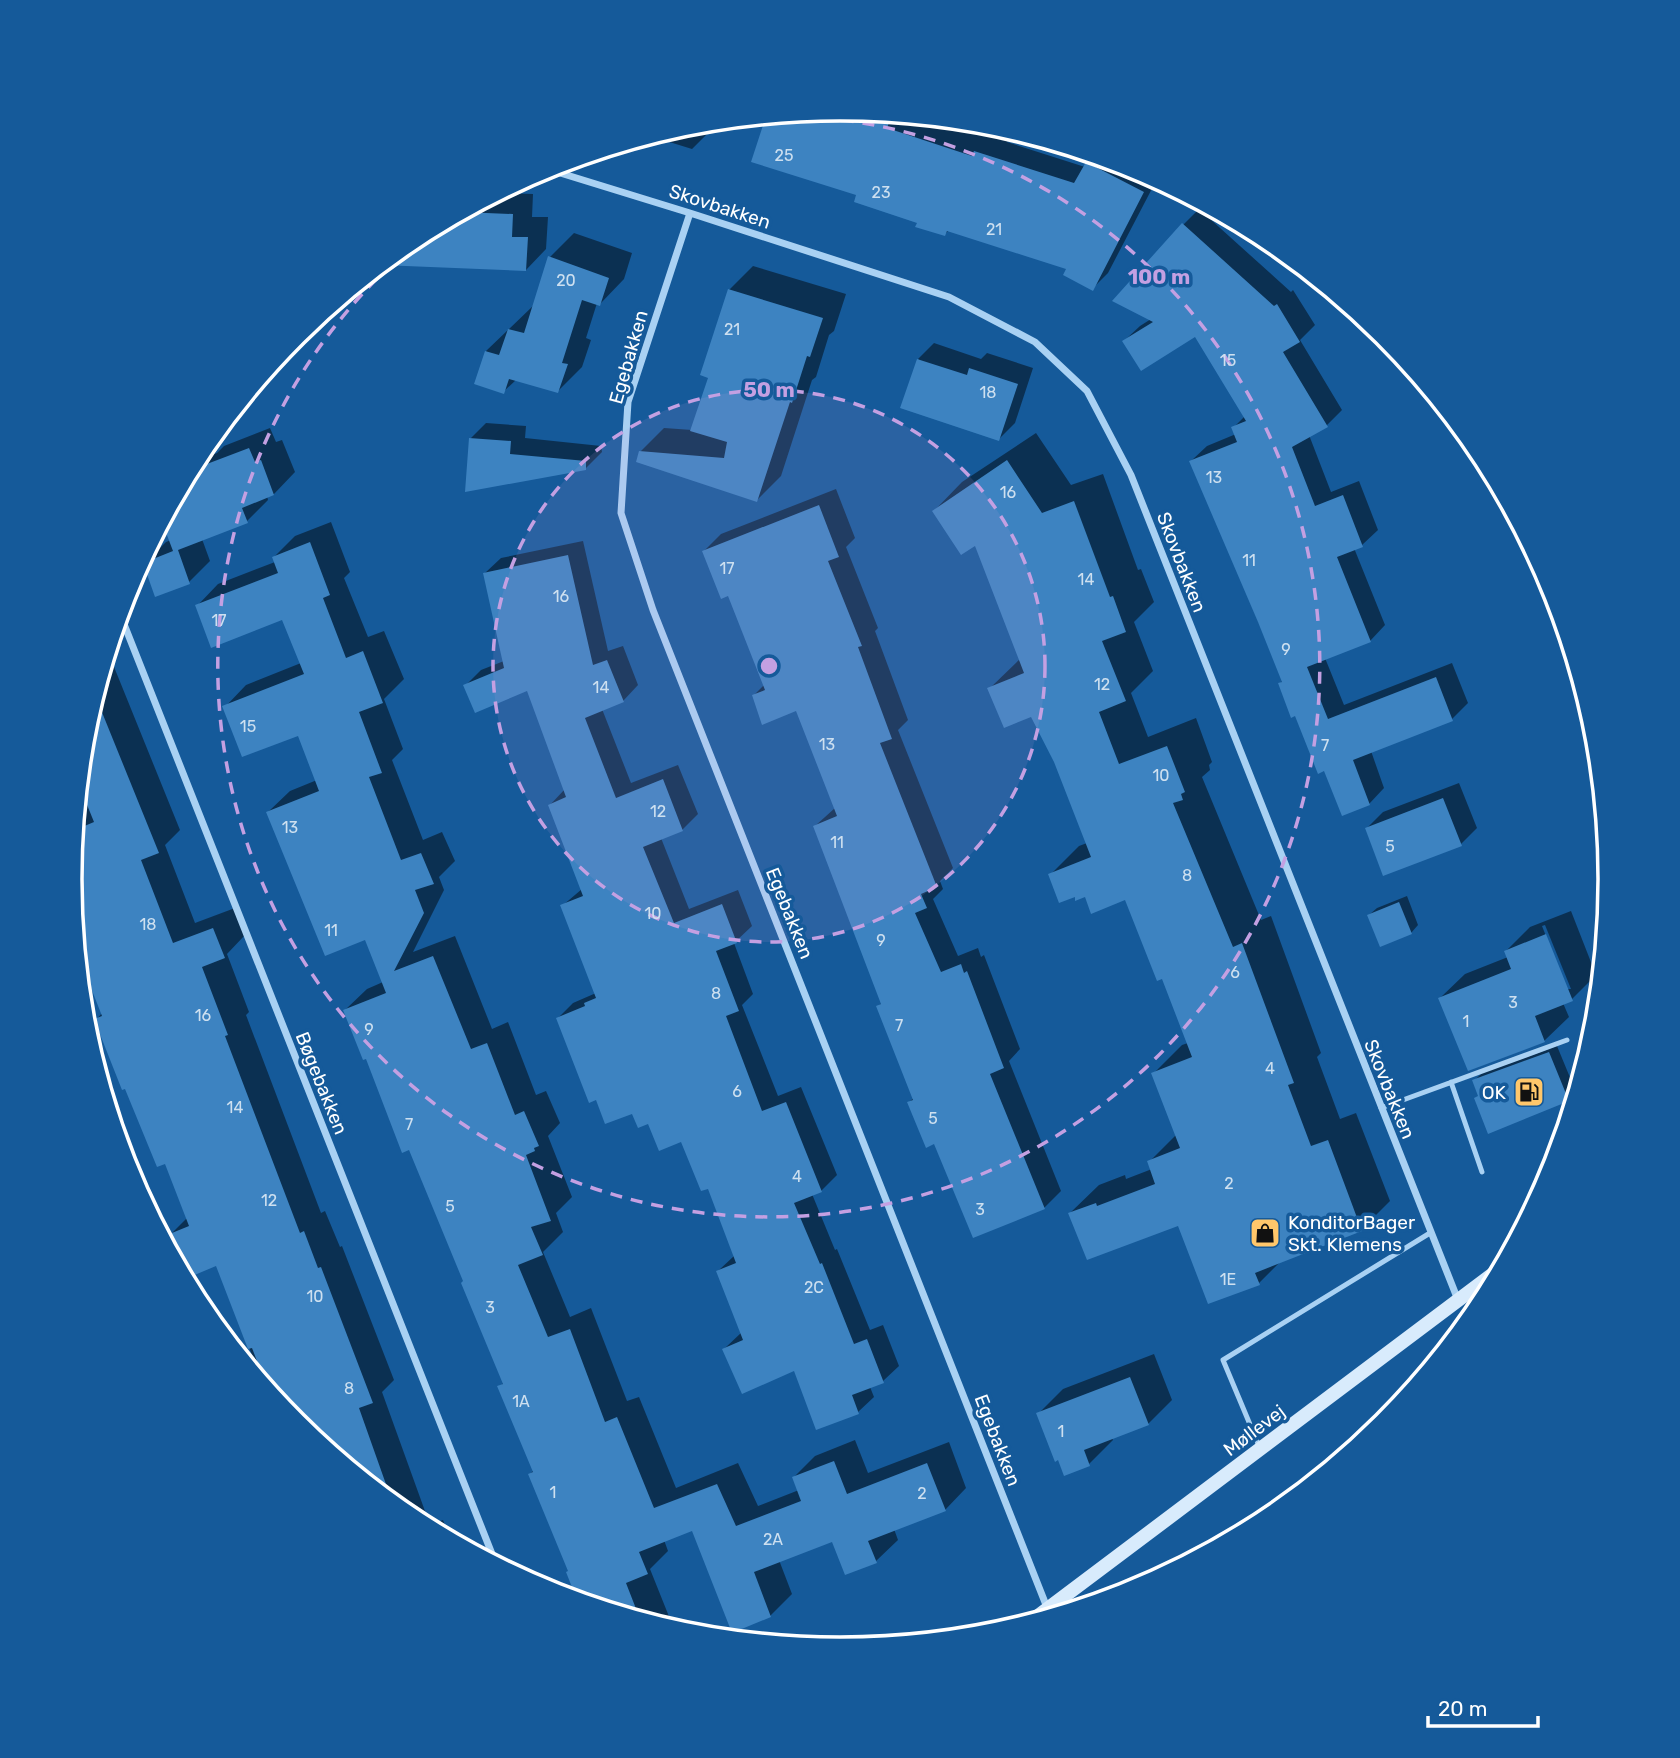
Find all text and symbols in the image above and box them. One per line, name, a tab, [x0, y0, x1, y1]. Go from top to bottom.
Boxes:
house number: 25	[775, 146, 793, 165]
street label: Skovbakken	[666, 179, 773, 234]
house number: 23	[871, 183, 891, 202]
house number: 21	[986, 220, 1002, 239]
text: 100 m	[1128, 264, 1190, 289]
house number: 20	[556, 271, 576, 290]
street label: Egebakken	[604, 308, 653, 407]
house number: 21	[724, 320, 740, 339]
house number: 15	[1220, 351, 1236, 370]
text: 50 m	[743, 377, 795, 402]
house number: 18	[979, 383, 997, 402]
house number: 13	[1206, 468, 1222, 487]
house number: 16	[1000, 483, 1017, 502]
street label: Skovbakken	[1152, 509, 1211, 615]
house number: 11	[1242, 551, 1256, 570]
house number: 17	[719, 559, 735, 578]
house number: 14	[1078, 570, 1094, 589]
house number: 16	[553, 587, 570, 606]
house number: 17	[211, 611, 227, 630]
house number: 9	[1281, 640, 1291, 659]
centre of rings	[757, 654, 781, 678]
house number: 12	[1094, 675, 1110, 694]
house number: 14	[593, 678, 609, 697]
house number: 15	[240, 717, 256, 736]
house number: 13	[819, 735, 835, 754]
house number: 7	[1321, 736, 1329, 755]
house number: 10	[1152, 766, 1170, 785]
house number: 12	[650, 802, 666, 821]
house number: 13	[282, 818, 298, 837]
house number: 11	[830, 833, 844, 852]
house number: 5	[1385, 837, 1395, 856]
street label: Egebakken	[761, 864, 818, 962]
house number: 8	[1182, 866, 1192, 885]
house number: 10	[644, 904, 662, 923]
house number: 18	[139, 915, 157, 934]
house number: 11	[324, 921, 338, 940]
house number: 9	[876, 931, 886, 950]
house number: 6	[1230, 963, 1240, 982]
house number: 8	[711, 984, 721, 1003]
house number: 3	[1508, 993, 1518, 1012]
house number: 16	[195, 1006, 212, 1025]
house number: 1	[1463, 1012, 1469, 1031]
house number: 7	[895, 1016, 903, 1035]
house number: 9	[364, 1020, 374, 1039]
street label: Bøgebakken	[291, 1028, 353, 1138]
street label: Skovbakken	[1359, 1036, 1420, 1142]
house number: 4	[1265, 1059, 1275, 1078]
fuel station icon: OK	[1512, 1075, 1546, 1109]
place label: OK	[1482, 1081, 1507, 1104]
house number: 6	[732, 1082, 742, 1101]
house number: 14	[227, 1098, 243, 1117]
house number: 5	[928, 1109, 938, 1128]
house number: 7	[405, 1115, 413, 1134]
house number: 4	[792, 1167, 802, 1186]
house number: 2	[1224, 1174, 1234, 1193]
house number: 12	[261, 1191, 277, 1210]
house number: 5	[445, 1197, 455, 1216]
house number: 3	[975, 1200, 985, 1219]
place label: KonditorBager Skt. Klemens	[1288, 1211, 1416, 1256]
shop icon: KonditorBager Skt. Klemens	[1248, 1216, 1282, 1250]
house number: 1E	[1220, 1270, 1236, 1289]
house number: 2C	[804, 1278, 824, 1297]
house number: 10	[306, 1287, 324, 1306]
house number: 3	[485, 1298, 495, 1317]
house number: 8	[344, 1379, 354, 1398]
street label: Egebakken	[970, 1391, 1026, 1489]
house number: 1A	[512, 1392, 530, 1411]
street label: Møllevej	[1219, 1400, 1290, 1461]
house number: 1	[1058, 1422, 1064, 1441]
house number: 1	[550, 1483, 556, 1502]
house number: 2	[917, 1484, 927, 1503]
house number: 2A	[763, 1530, 783, 1549]
scale bar	[1428, 1684, 1538, 1728]
text: 20 m	[1438, 1696, 1487, 1721]

